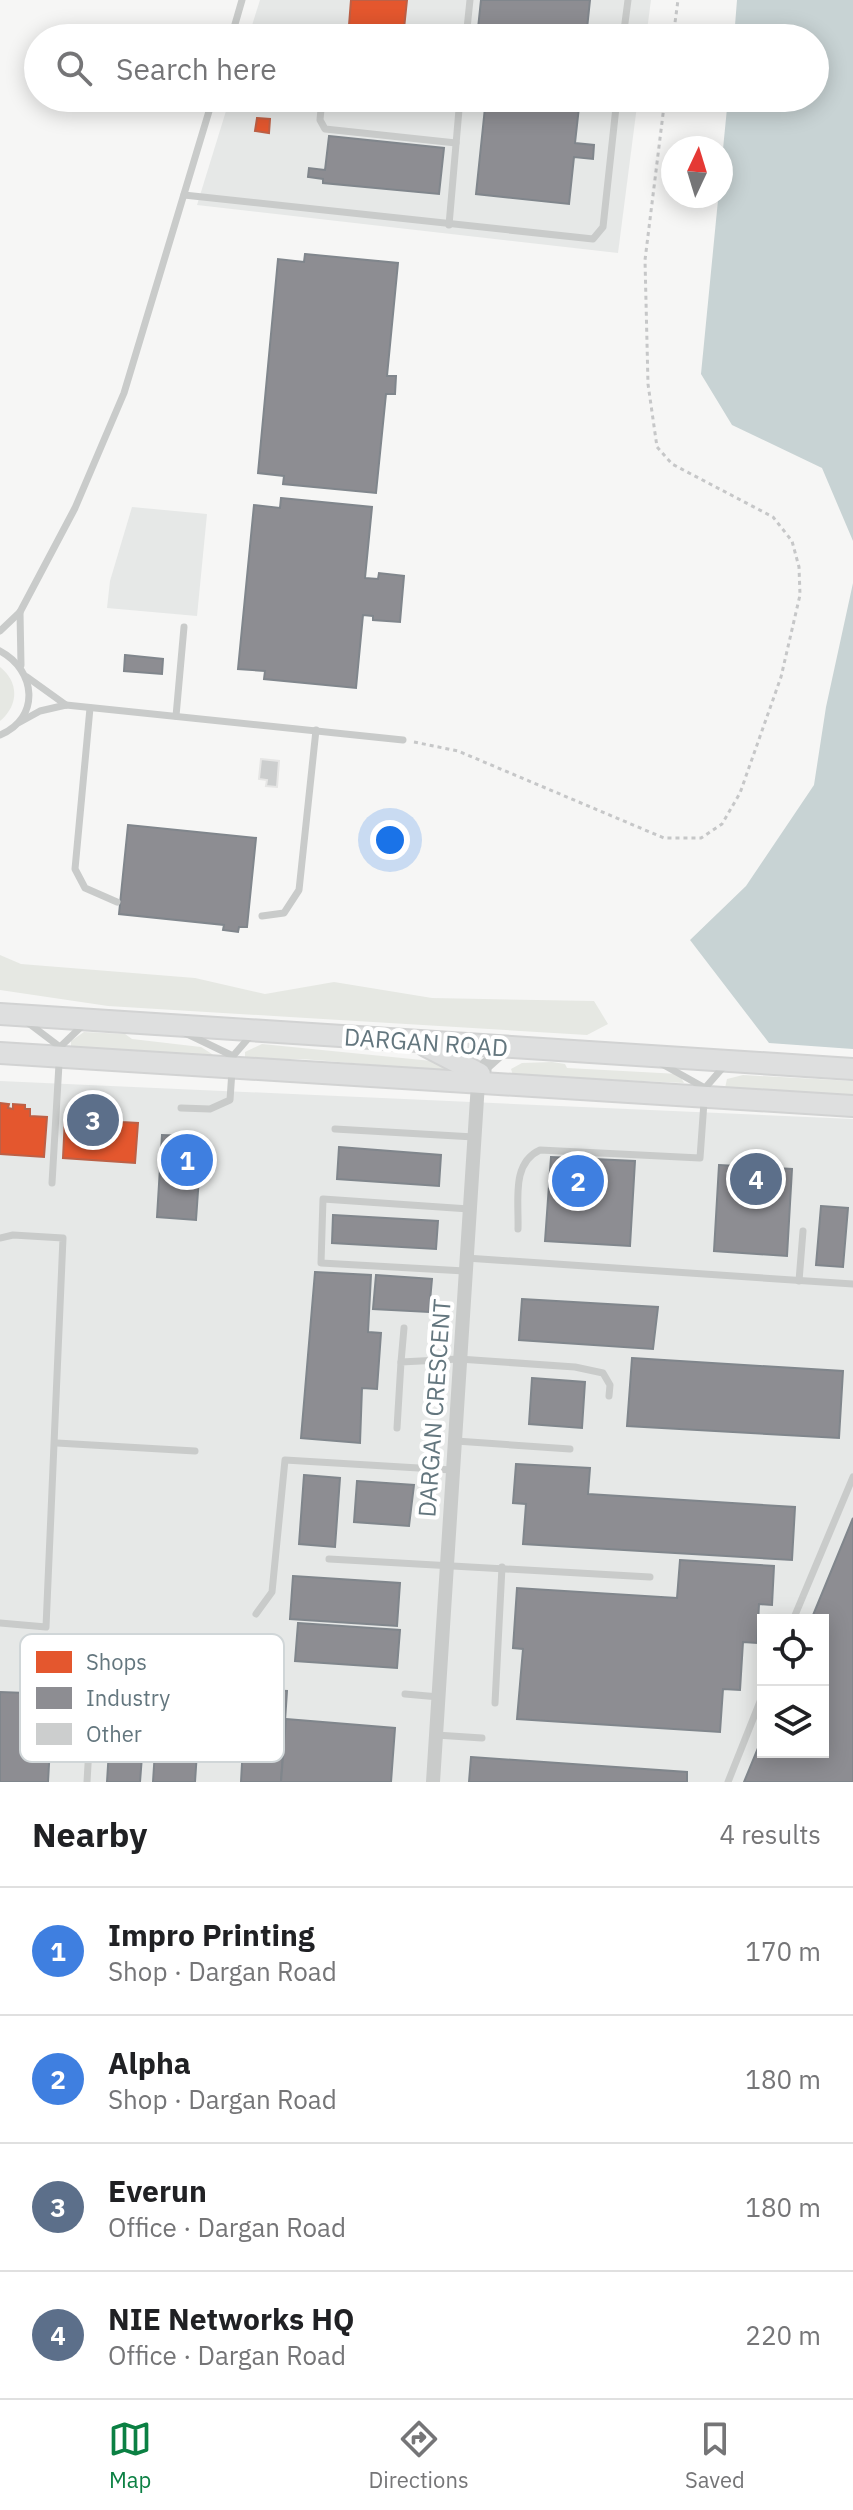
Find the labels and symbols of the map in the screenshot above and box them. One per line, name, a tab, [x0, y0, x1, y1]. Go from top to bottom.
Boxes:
north arrow	[661, 136, 733, 208]
your location	[370, 820, 410, 860]
street label: DARGAN ROAD	[343, 1020, 509, 1064]
pin: 3	[67, 1090, 119, 1150]
pin: 1	[161, 1130, 213, 1190]
pin: 4	[730, 1149, 782, 1209]
pin: 2	[552, 1151, 604, 1211]
street label: DARGAN CRESCENT	[410, 1297, 458, 1518]
legend	[20, 1634, 284, 1762]
text: Shops	[86, 1647, 147, 1676]
text: Industry	[86, 1683, 170, 1712]
text: Other	[86, 1719, 142, 1748]

